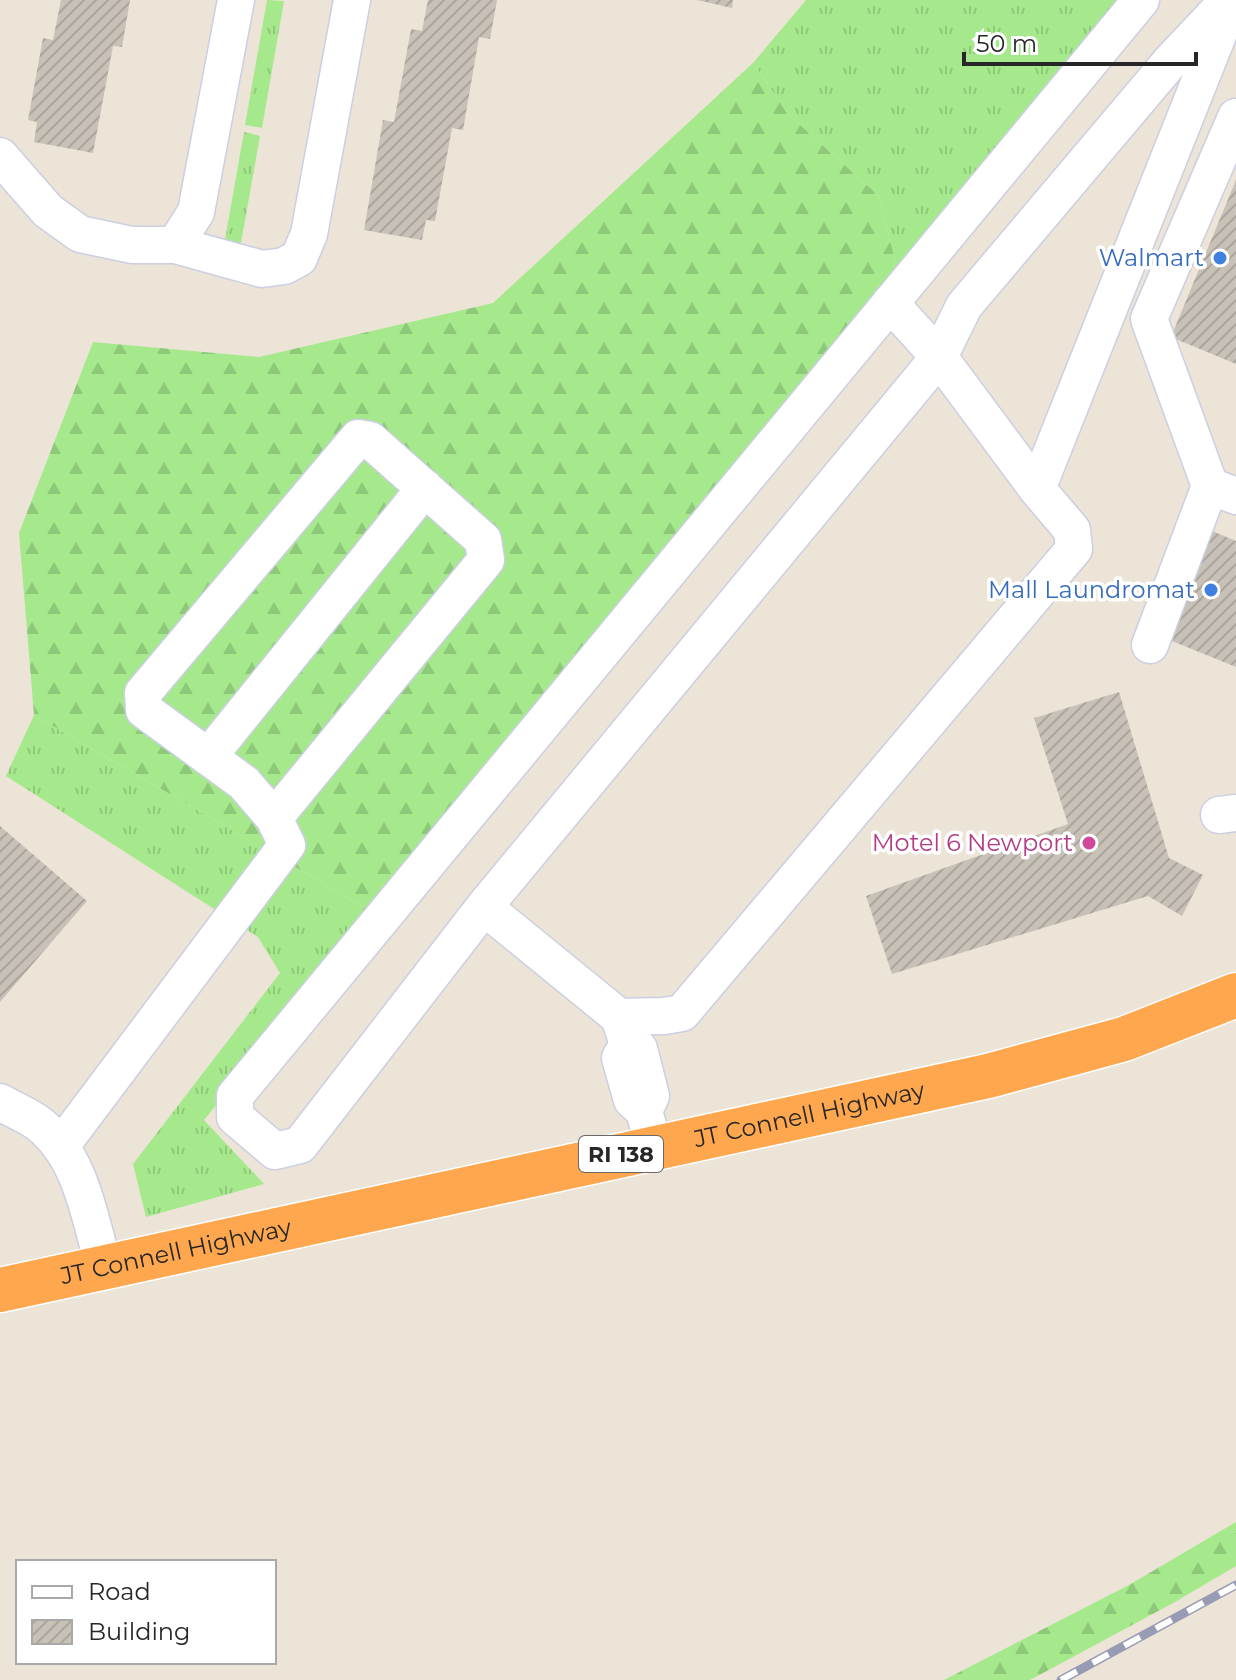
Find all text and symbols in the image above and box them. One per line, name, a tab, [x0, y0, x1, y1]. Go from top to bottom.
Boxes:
scale bar	[964, 16, 1196, 66]
text: 50 m	[976, 29, 1037, 58]
place label: Walmart	[1099, 243, 1204, 272]
marker: Walmart	[1211, 249, 1229, 267]
place label: Mall Laundromat	[988, 575, 1195, 604]
marker: Mall Laundromat	[1202, 581, 1220, 599]
place label: Motel 6 Newport	[872, 828, 1073, 857]
marker: Motel 6 Newport	[1080, 834, 1098, 852]
street label: JT Connell Highway	[690, 1075, 927, 1154]
road number: RI 138	[579, 1136, 663, 1172]
street label: JT Connell Highway	[57, 1212, 294, 1291]
legend	[16, 1560, 276, 1664]
text: Road	[88, 1577, 151, 1606]
text: Building	[88, 1617, 191, 1646]

